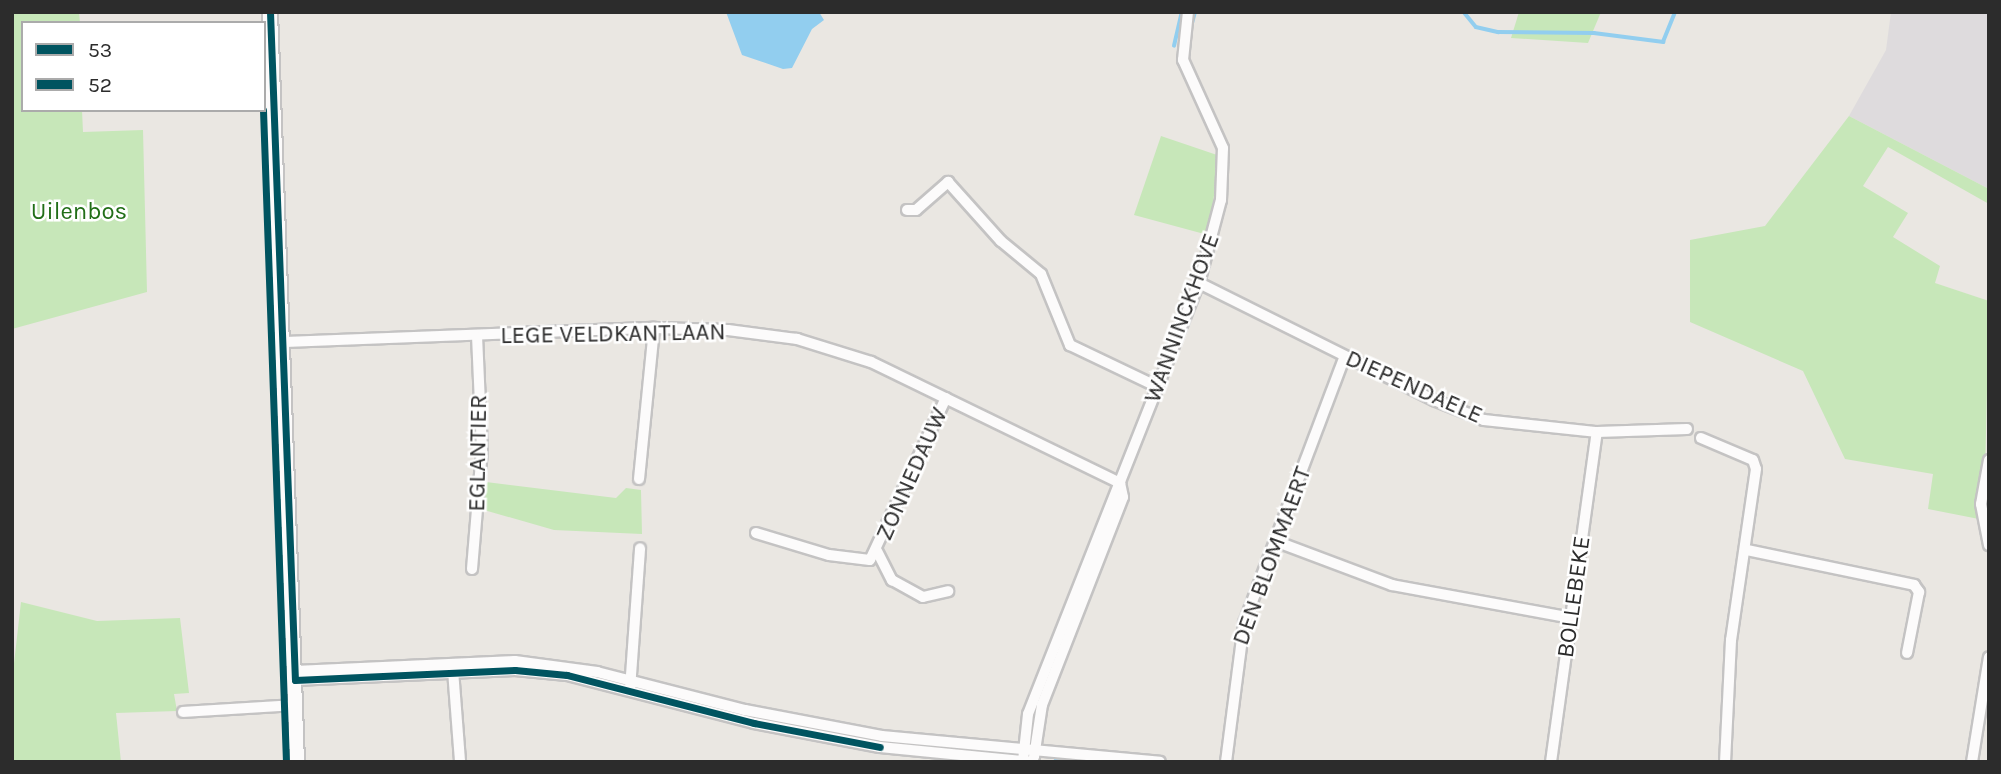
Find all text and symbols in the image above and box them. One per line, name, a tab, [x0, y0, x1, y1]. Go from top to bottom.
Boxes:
legend	[21, 21, 266, 112]
text: 53	[88, 38, 112, 62]
text: 52	[88, 73, 112, 97]
park label: Uilenbos	[31, 198, 127, 226]
street label: WANNINCKHOVE	[1138, 229, 1226, 407]
street label: LEGE VELDKANTLAAN	[500, 318, 726, 350]
street label: DIEPENDAELE	[1341, 344, 1487, 430]
street label: EGLANTIER	[463, 394, 493, 512]
street label: ZONNEDAUW	[870, 403, 954, 545]
street label: DEN BLOMMAERT	[1226, 463, 1318, 649]
street label: BOLLEBEKE	[1551, 534, 1597, 660]

